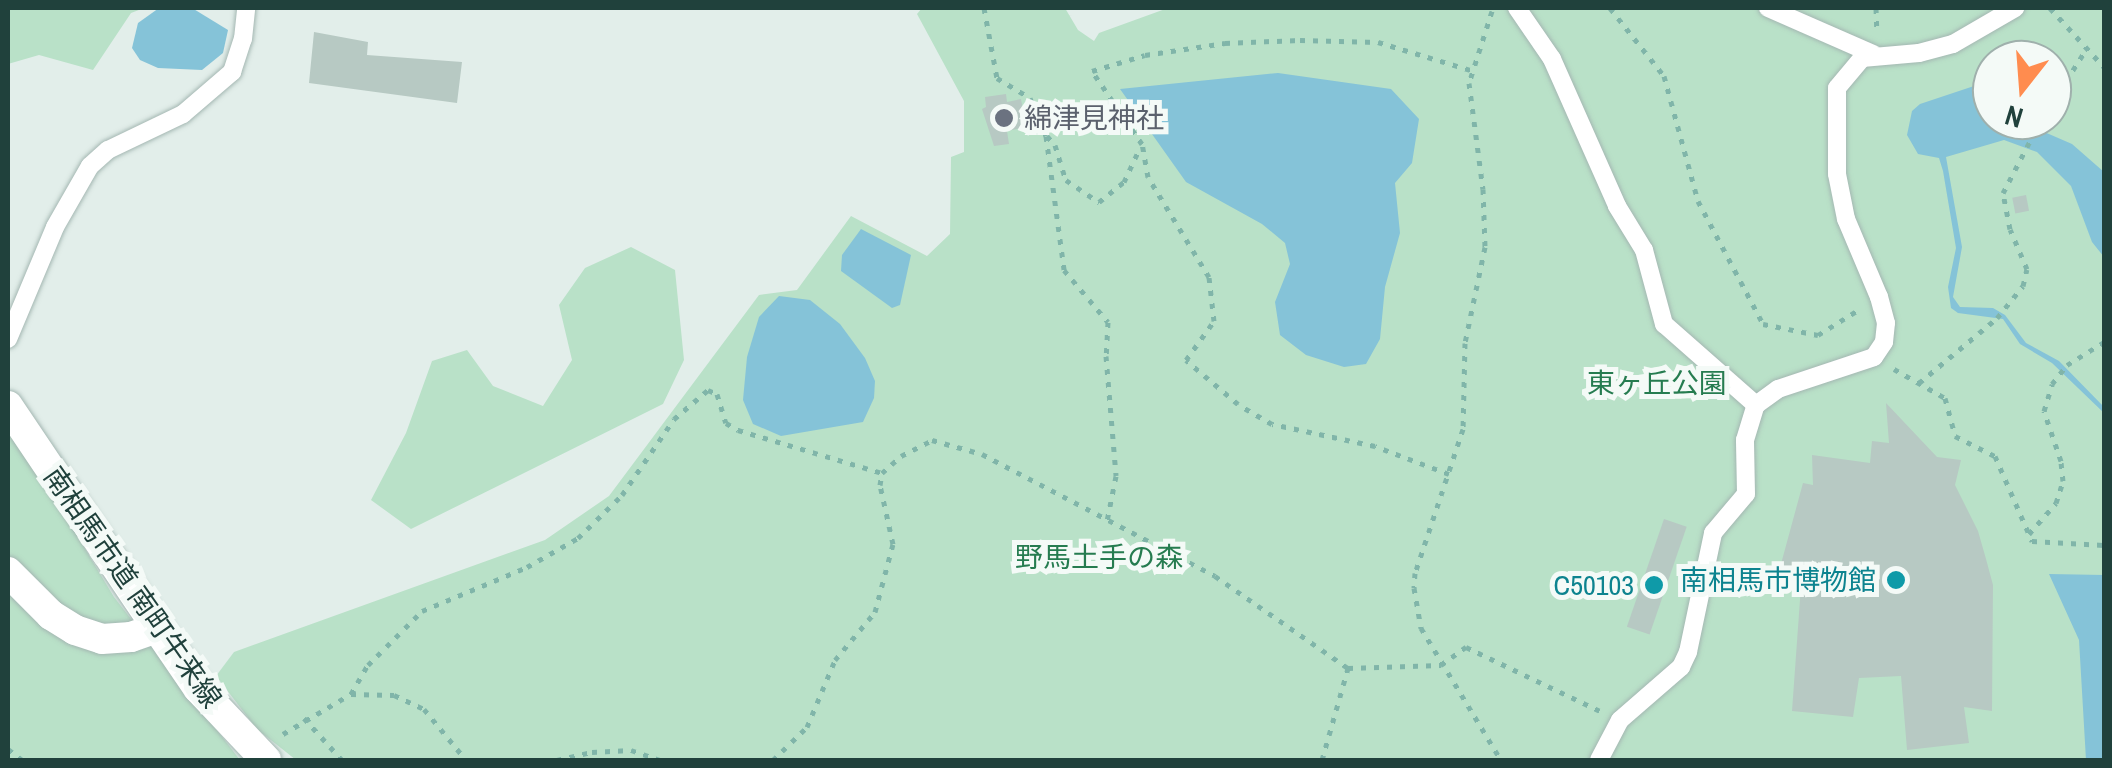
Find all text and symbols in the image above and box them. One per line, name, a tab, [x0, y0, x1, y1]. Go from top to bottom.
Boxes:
north arrow	[1972, 40, 2072, 140]
text: N	[2000, 96, 2027, 137]
place label: 綿津見神社	[1024, 101, 1164, 135]
marker: 綿津見神社	[993, 107, 1015, 129]
park label: 東ヶ丘公園	[1587, 366, 1727, 400]
street label: 南相馬市道 南町牛来線	[37, 460, 229, 714]
park label: 野馬土手の森	[1015, 540, 1183, 574]
place label: 南相馬市博物館	[1680, 563, 1876, 597]
place label: C50103	[1554, 568, 1634, 602]
marker: 南相馬市博物館	[1885, 569, 1907, 591]
marker: C50103	[1643, 574, 1665, 596]

